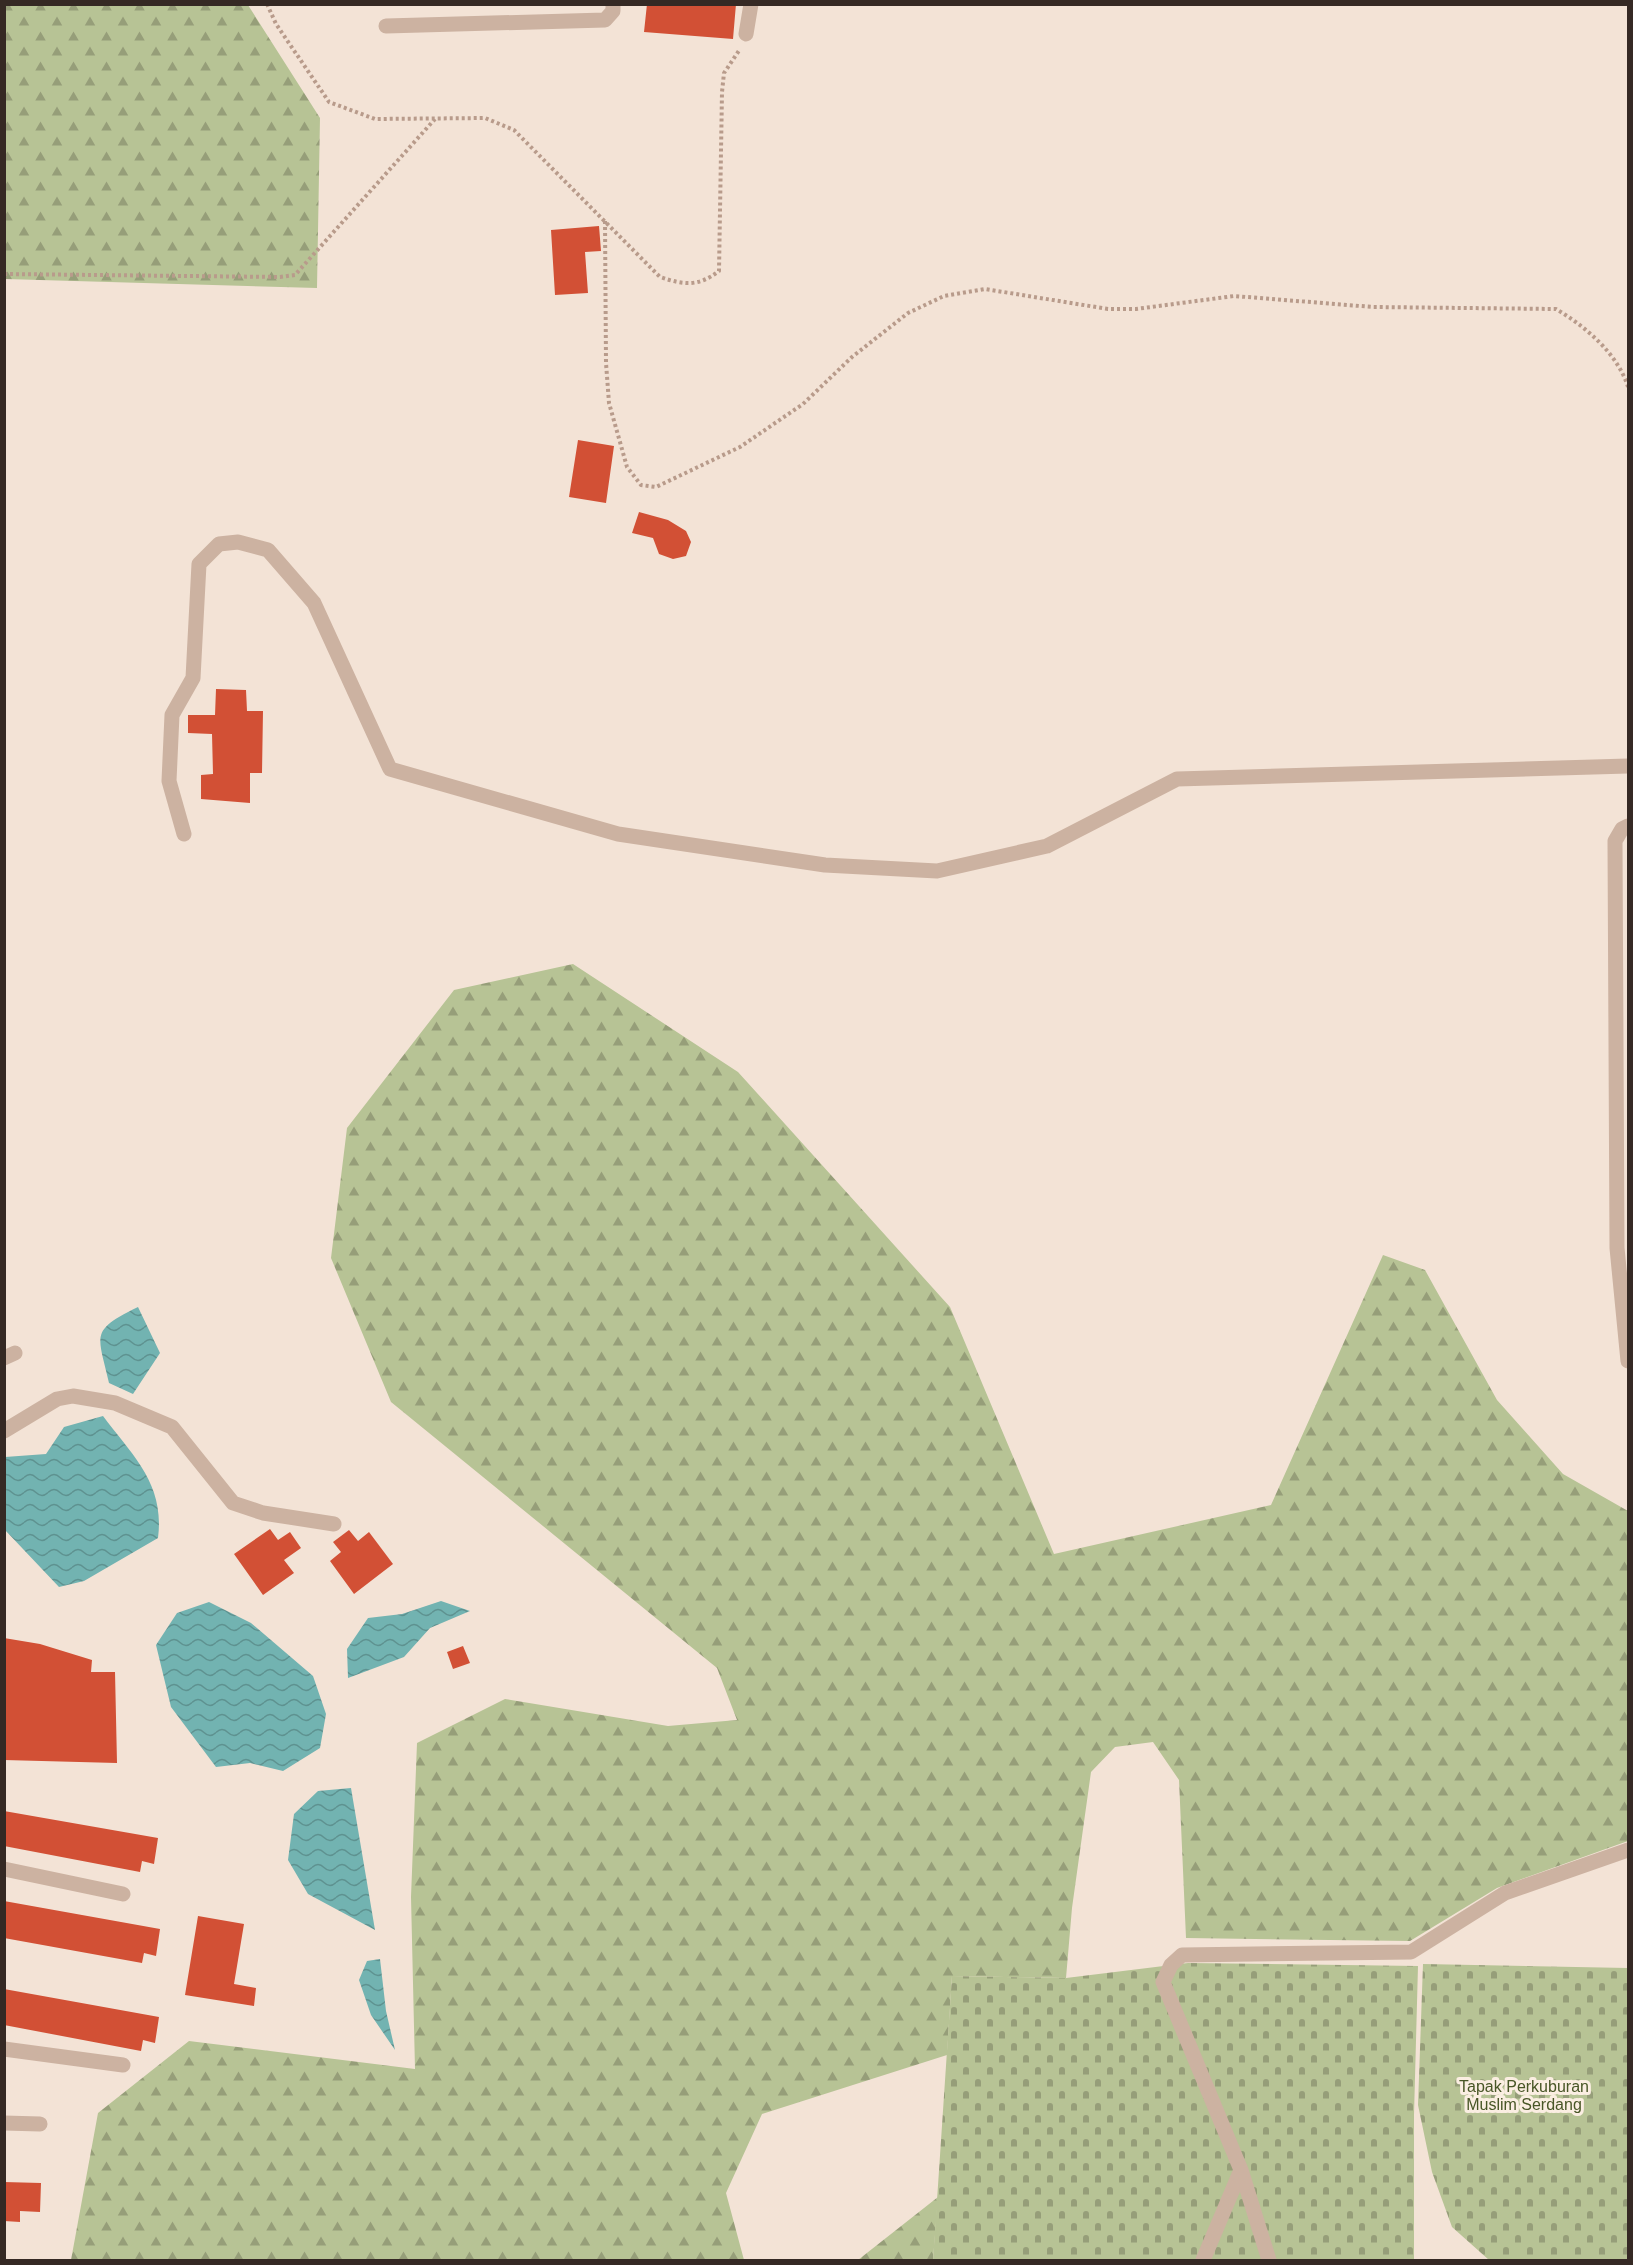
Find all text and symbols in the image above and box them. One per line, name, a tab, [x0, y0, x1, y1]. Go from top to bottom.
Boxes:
park label: Tapak Perkuburan Muslim Serdang	[1459, 2078, 1589, 2113]

